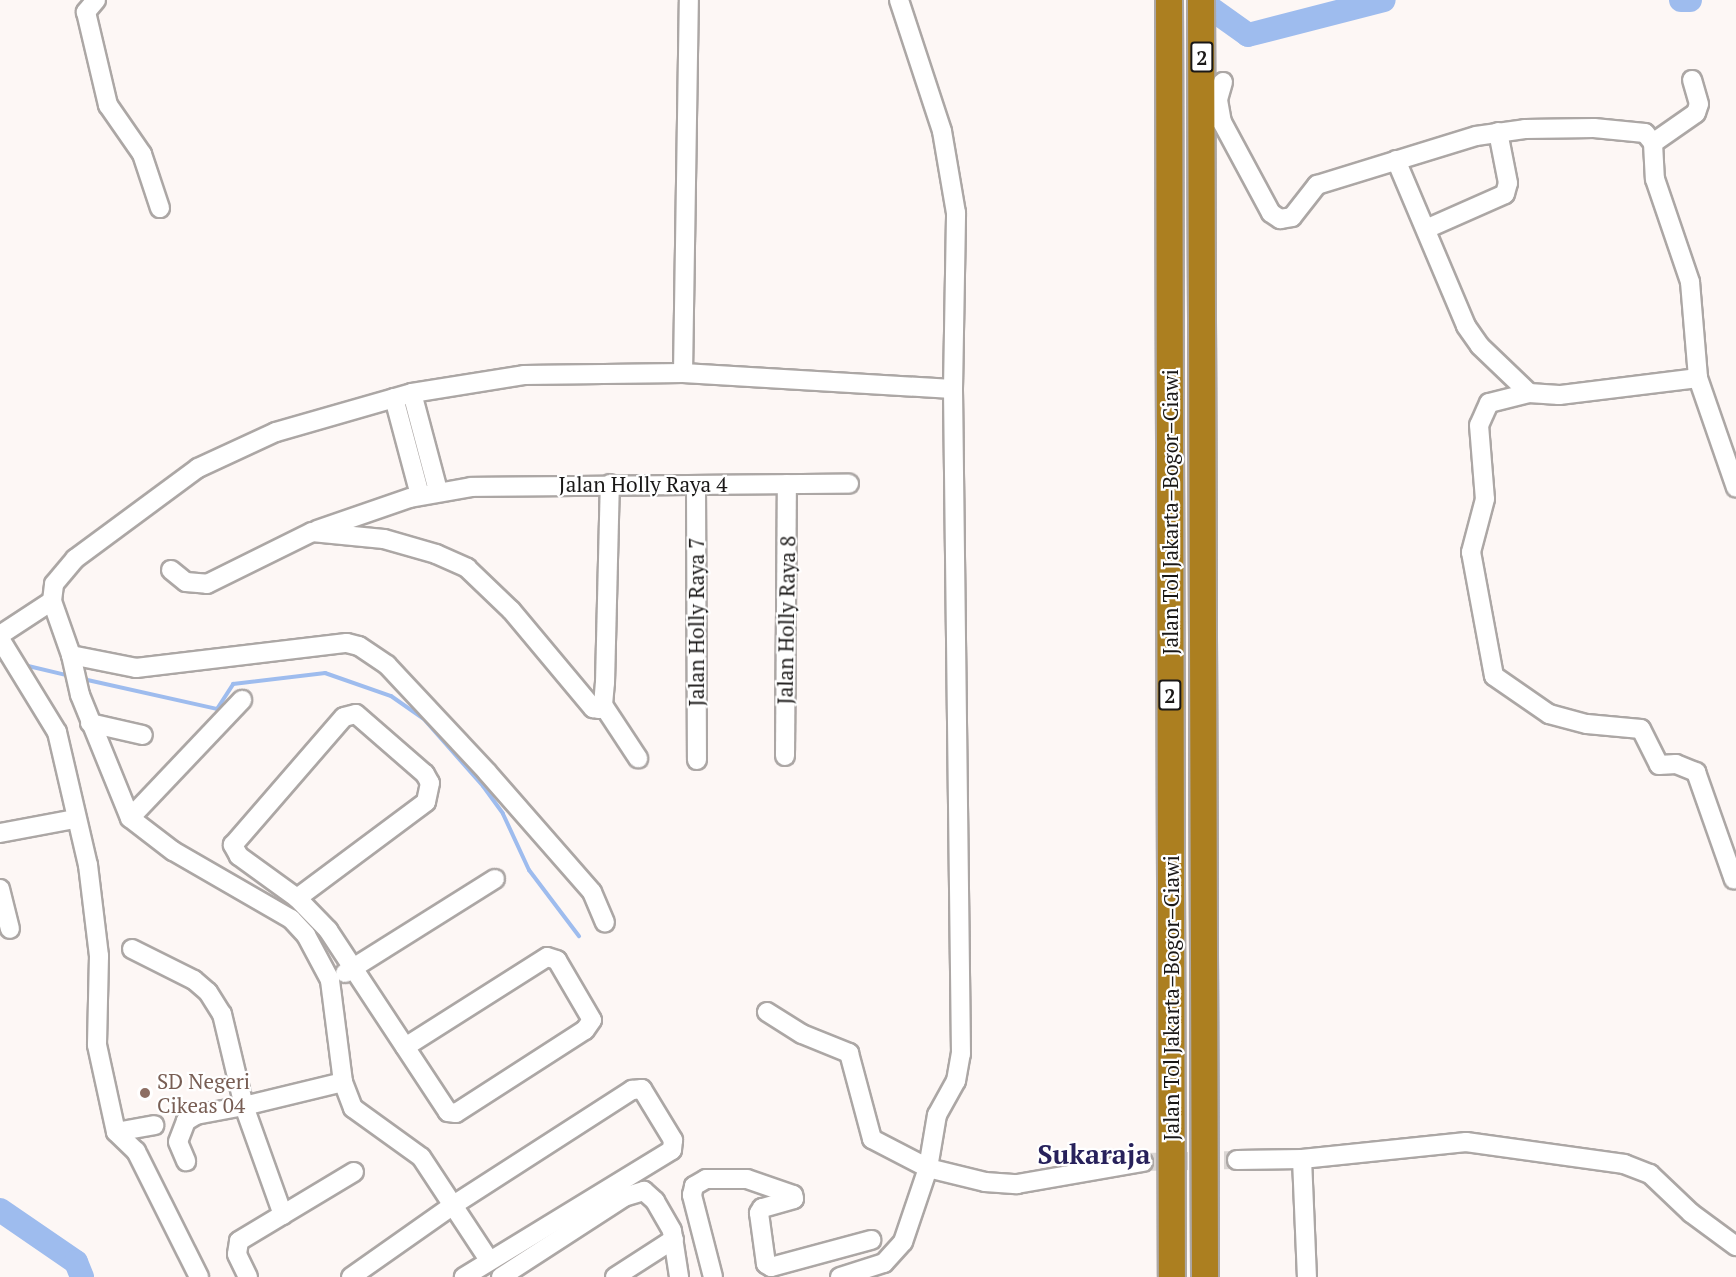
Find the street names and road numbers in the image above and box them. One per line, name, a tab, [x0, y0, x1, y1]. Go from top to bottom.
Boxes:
road number: 2	[1190, 40, 1214, 74]
street label: Jalan Tol Jakarta–Bogor–Ciawi	[1157, 369, 1183, 655]
street label: Jalan Holly Raya 4	[558, 471, 728, 497]
street label: Jalan Holly Raya 8	[772, 535, 800, 705]
street label: Jalan Holly Raya 7	[683, 537, 709, 707]
road number: 2	[1158, 678, 1182, 712]
street label: Jalan Tol Jakarta–Bogor–Ciawi	[1158, 855, 1184, 1141]

